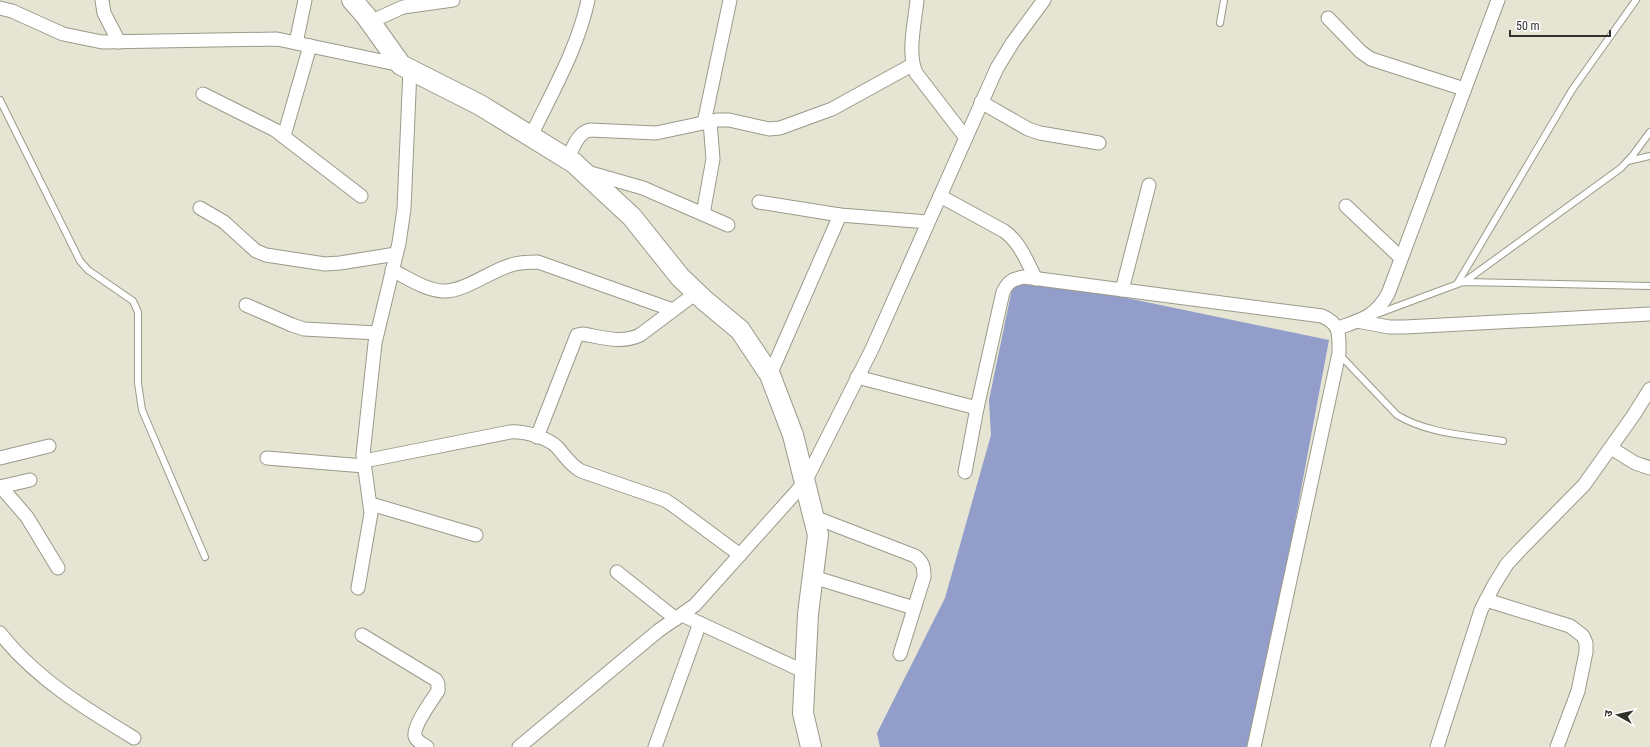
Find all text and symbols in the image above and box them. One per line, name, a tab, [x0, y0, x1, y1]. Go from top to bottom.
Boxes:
scale bar	[1510, 12, 1610, 38]
text: 50 m	[1516, 19, 1540, 33]
north arrow	[1598, 695, 1638, 735]
text: उ	[1602, 709, 1616, 718]

